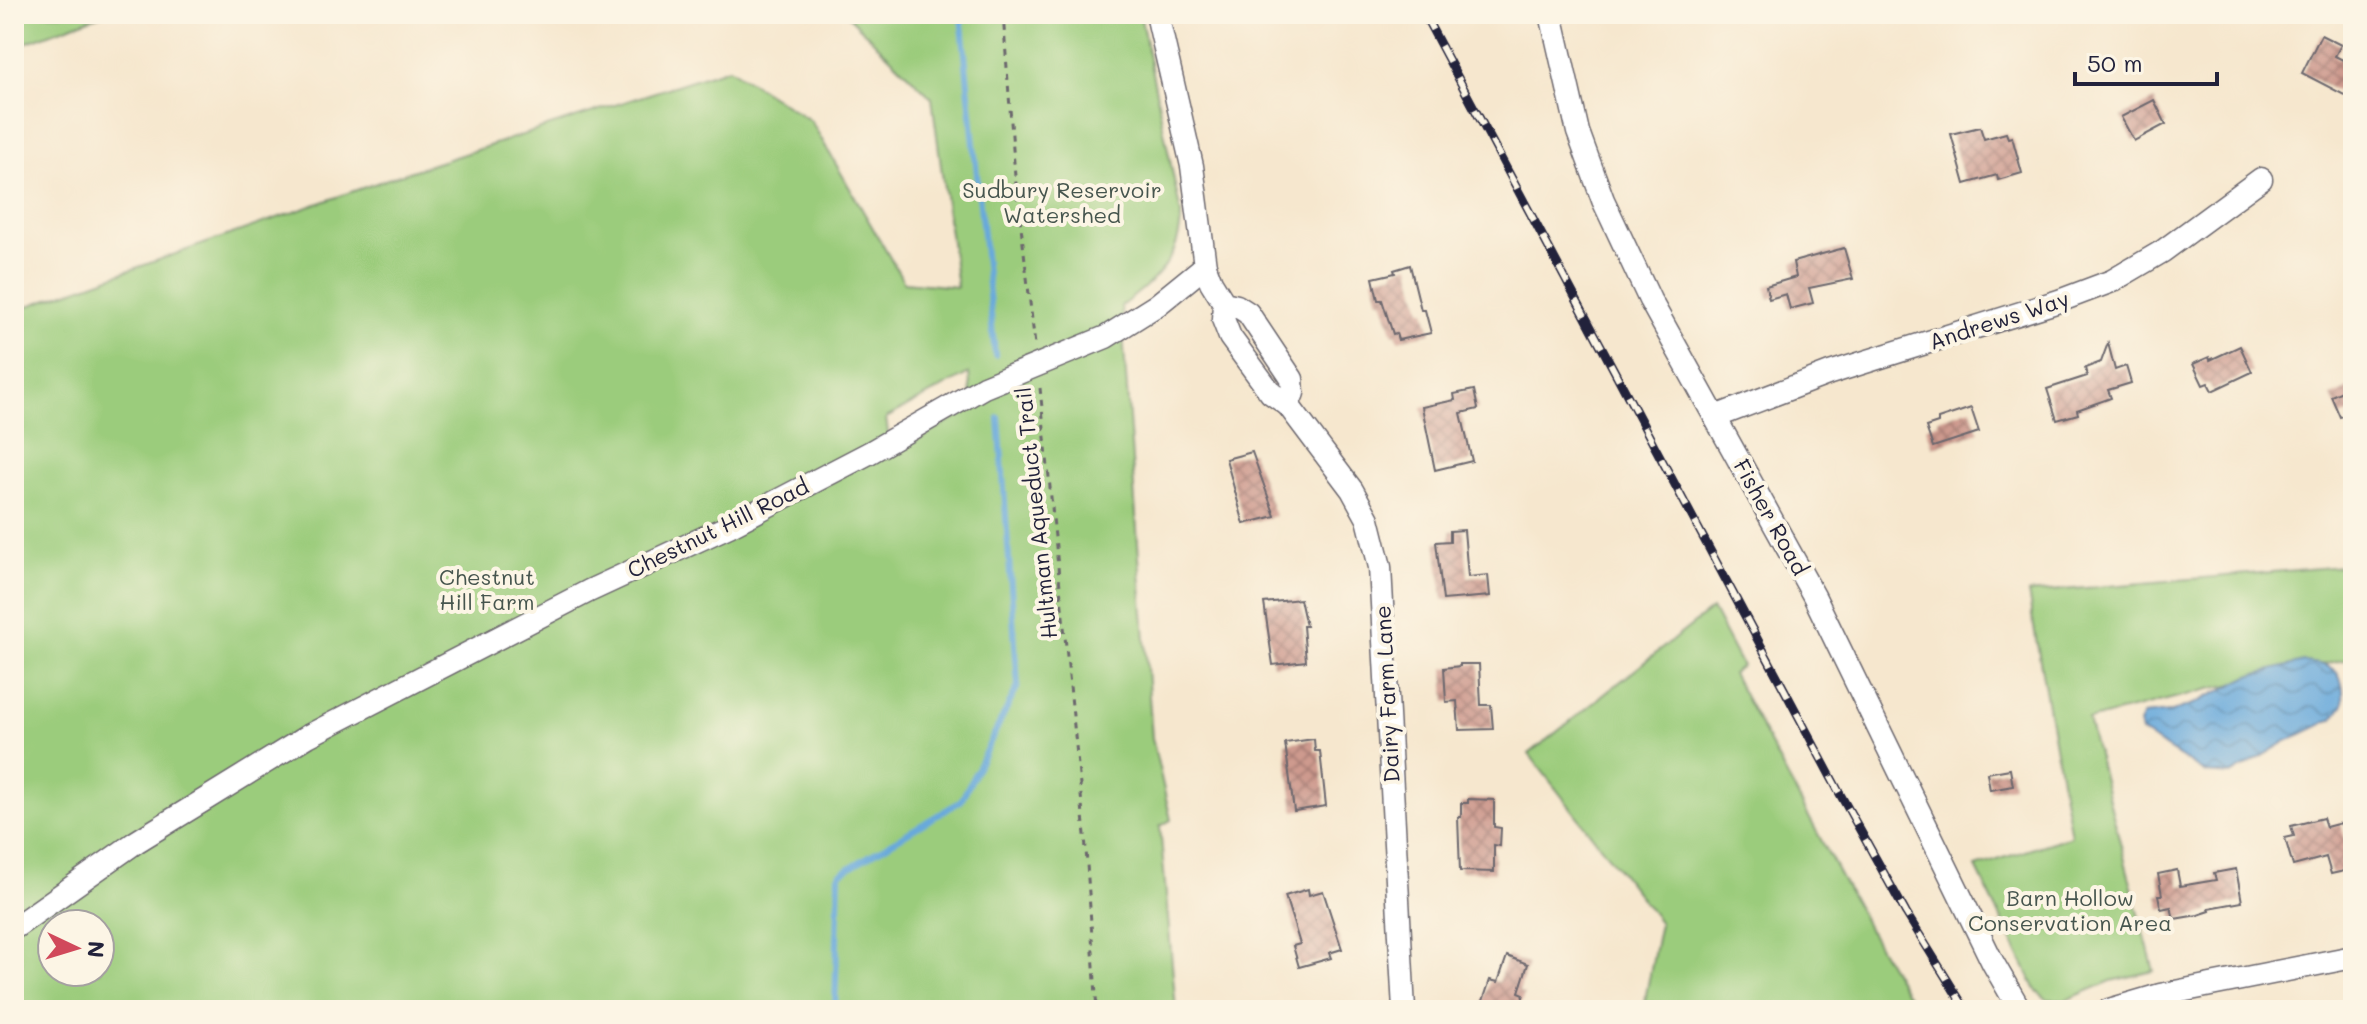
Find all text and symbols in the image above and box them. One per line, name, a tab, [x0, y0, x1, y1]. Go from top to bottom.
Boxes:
scale bar	[2075, 36, 2217, 86]
text: 50 m	[2087, 47, 2143, 78]
park label: Sudbury Reservoir Watershed	[962, 175, 1162, 229]
street label: Andrews Way	[1925, 283, 2072, 356]
street label: Hultman Aqueduct Trail	[1008, 386, 1063, 641]
street label: Fisher Road	[1728, 453, 1815, 580]
street label: Chestnut Hill Road	[622, 471, 813, 584]
park label: Chestnut Hill Farm	[439, 562, 535, 616]
street label: Dairy Farm Lane	[1367, 604, 1406, 784]
park label: Barn Hollow Conservation Area	[1968, 883, 2172, 937]
north arrow	[36, 908, 116, 988]
text: N	[81, 940, 111, 959]

